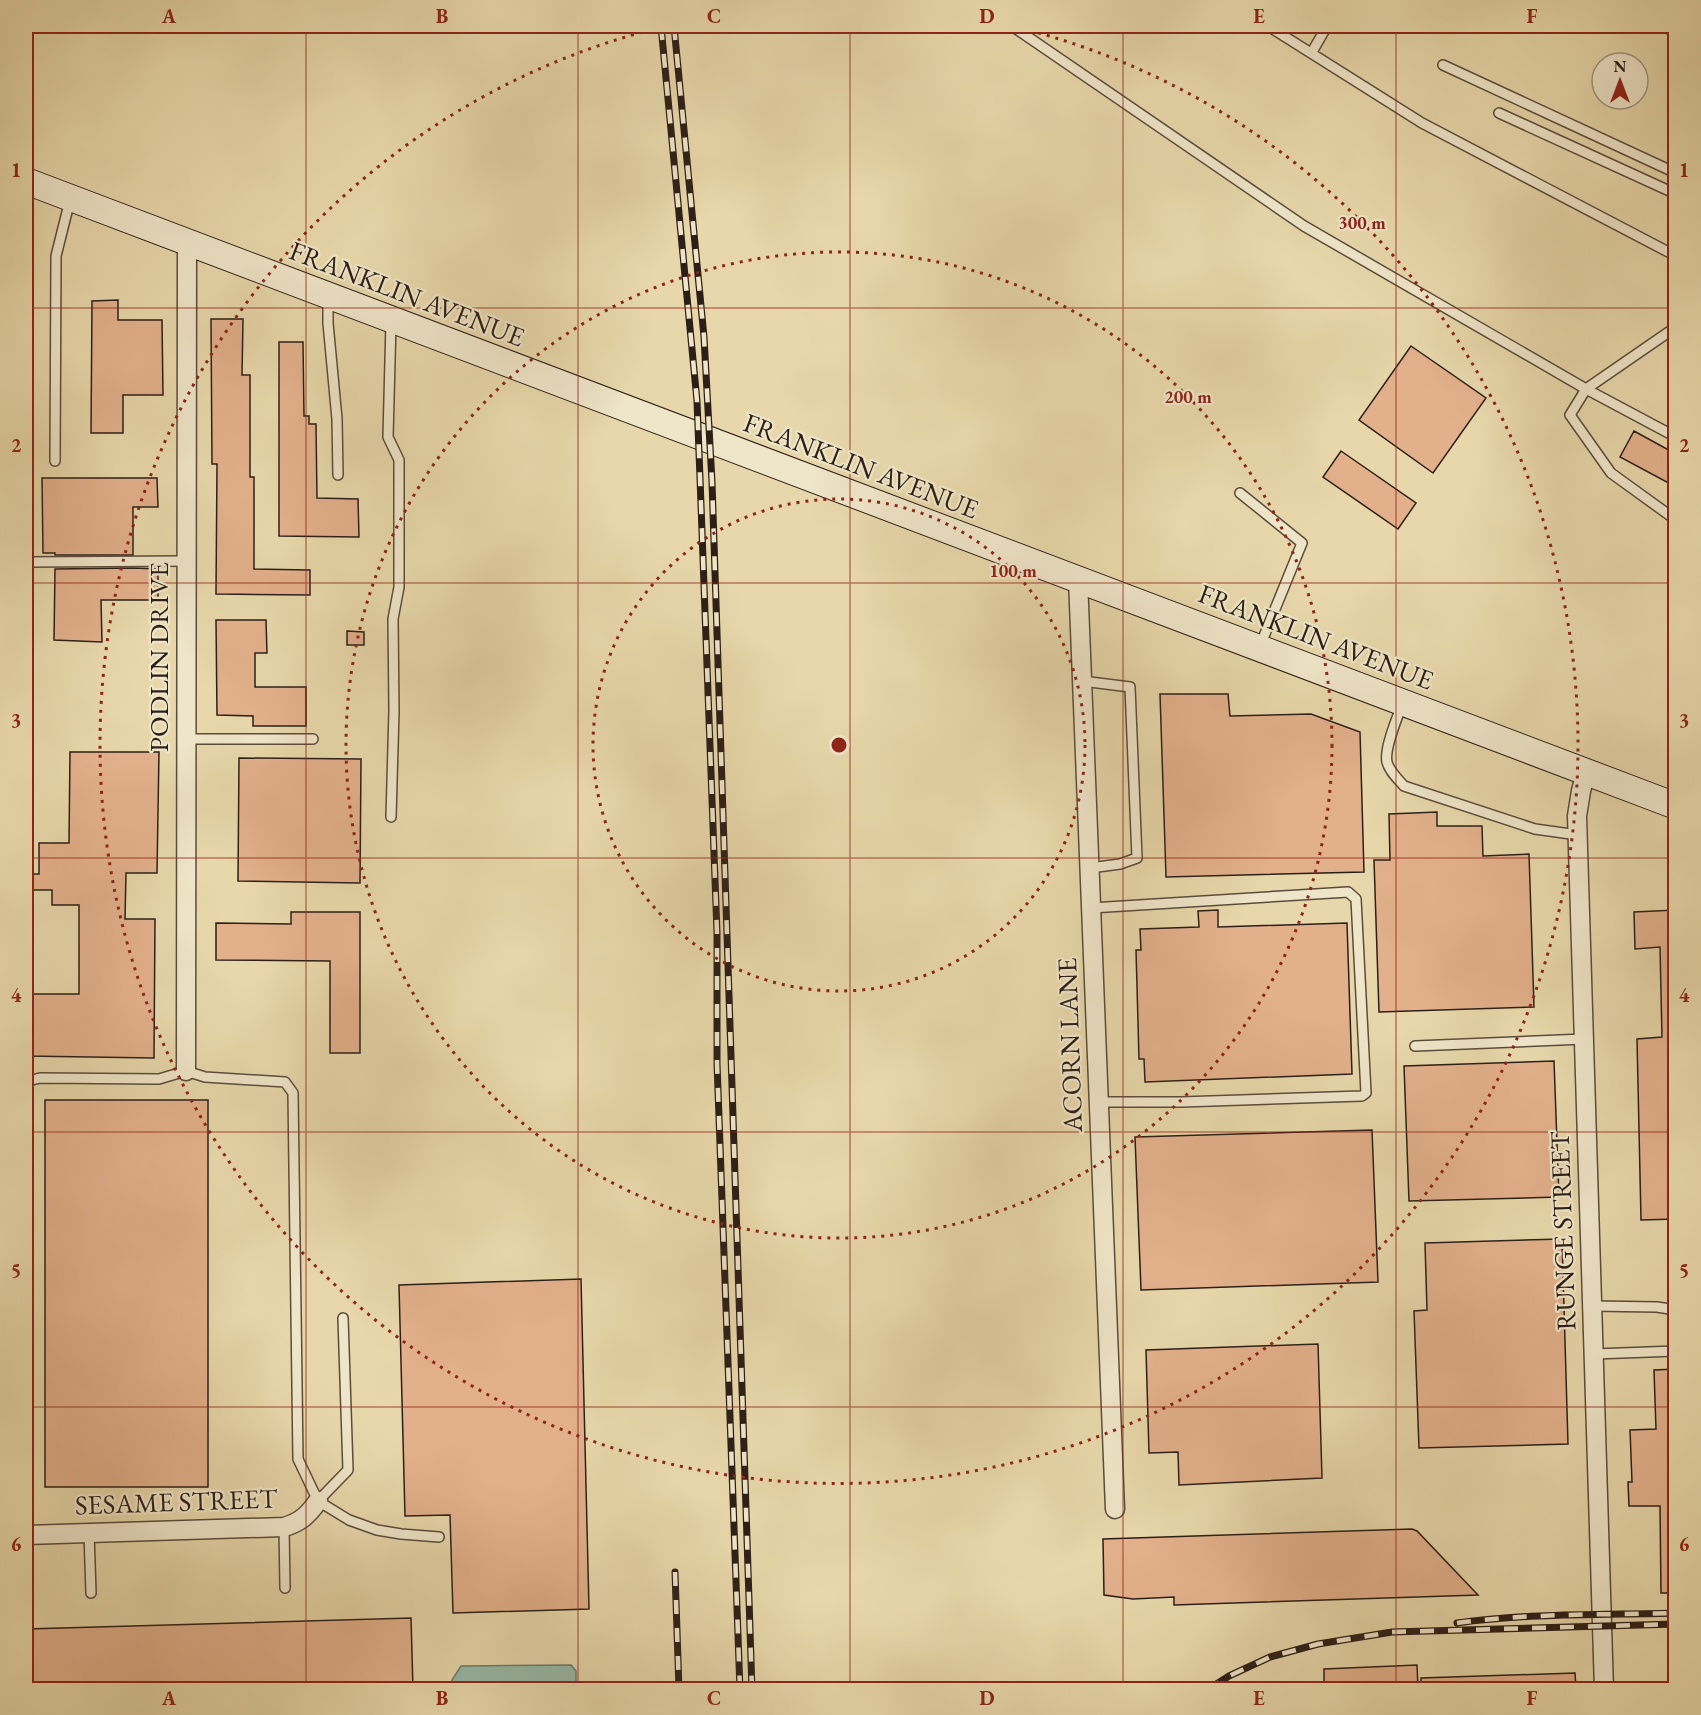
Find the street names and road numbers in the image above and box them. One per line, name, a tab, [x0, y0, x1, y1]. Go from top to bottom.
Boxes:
street label: FRANKLIN AVENUE	[285, 233, 530, 355]
street label: FRANKLIN AVENUE	[739, 405, 984, 527]
street label: PODLIN DRIVE	[141, 562, 176, 752]
street label: FRANKLIN AVENUE	[1194, 576, 1439, 698]
street label: ACORN LANE	[1049, 957, 1090, 1134]
street label: RUNGE STREET	[1542, 1130, 1583, 1331]
street label: SESAME STREET	[74, 1480, 279, 1523]

